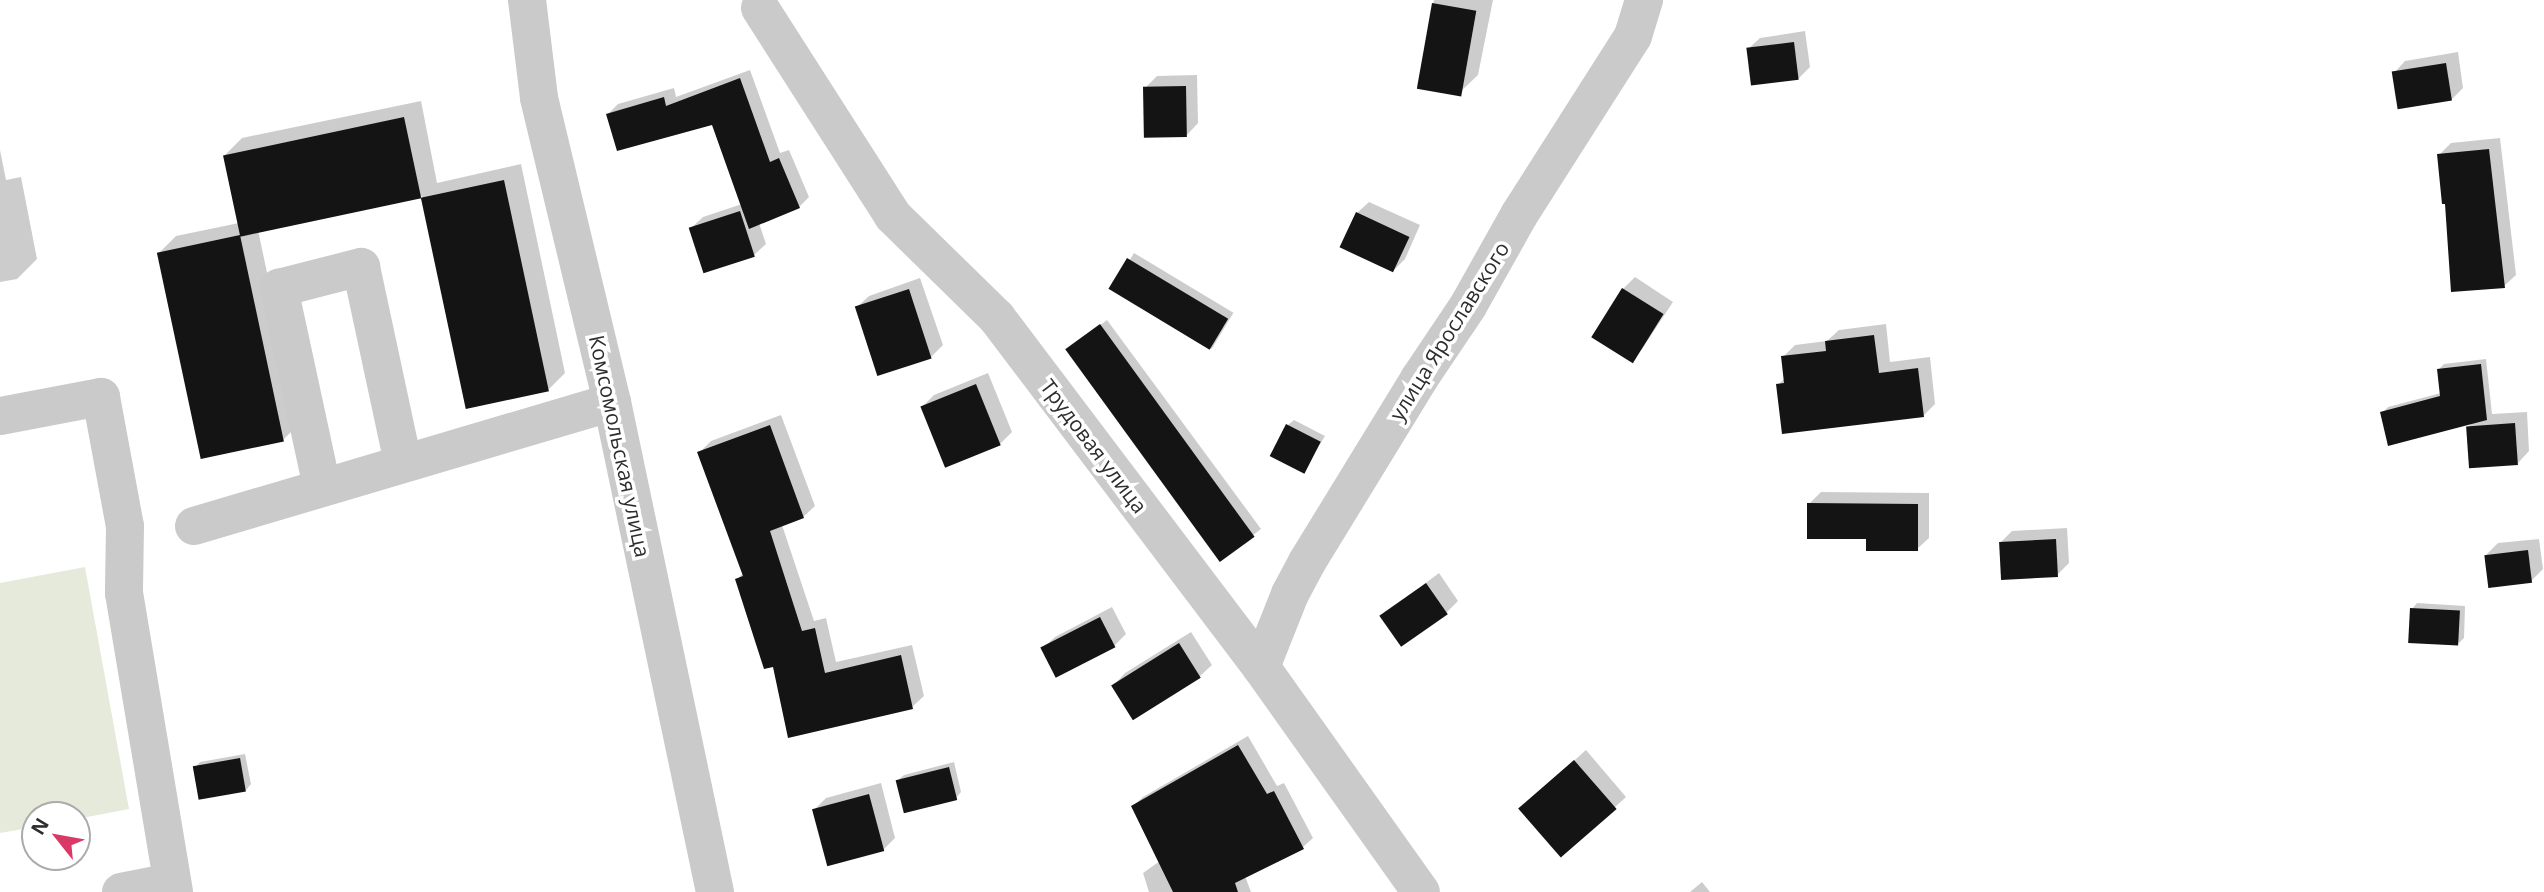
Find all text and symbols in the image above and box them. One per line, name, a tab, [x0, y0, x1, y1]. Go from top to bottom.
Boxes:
street label: улица Ярославского	[1384, 237, 1514, 425]
street label: Комсомольская улица	[584, 333, 656, 559]
street label: Трудовая улица	[1035, 374, 1153, 518]
north arrow	[21, 801, 91, 871]
text: N	[25, 813, 55, 840]

